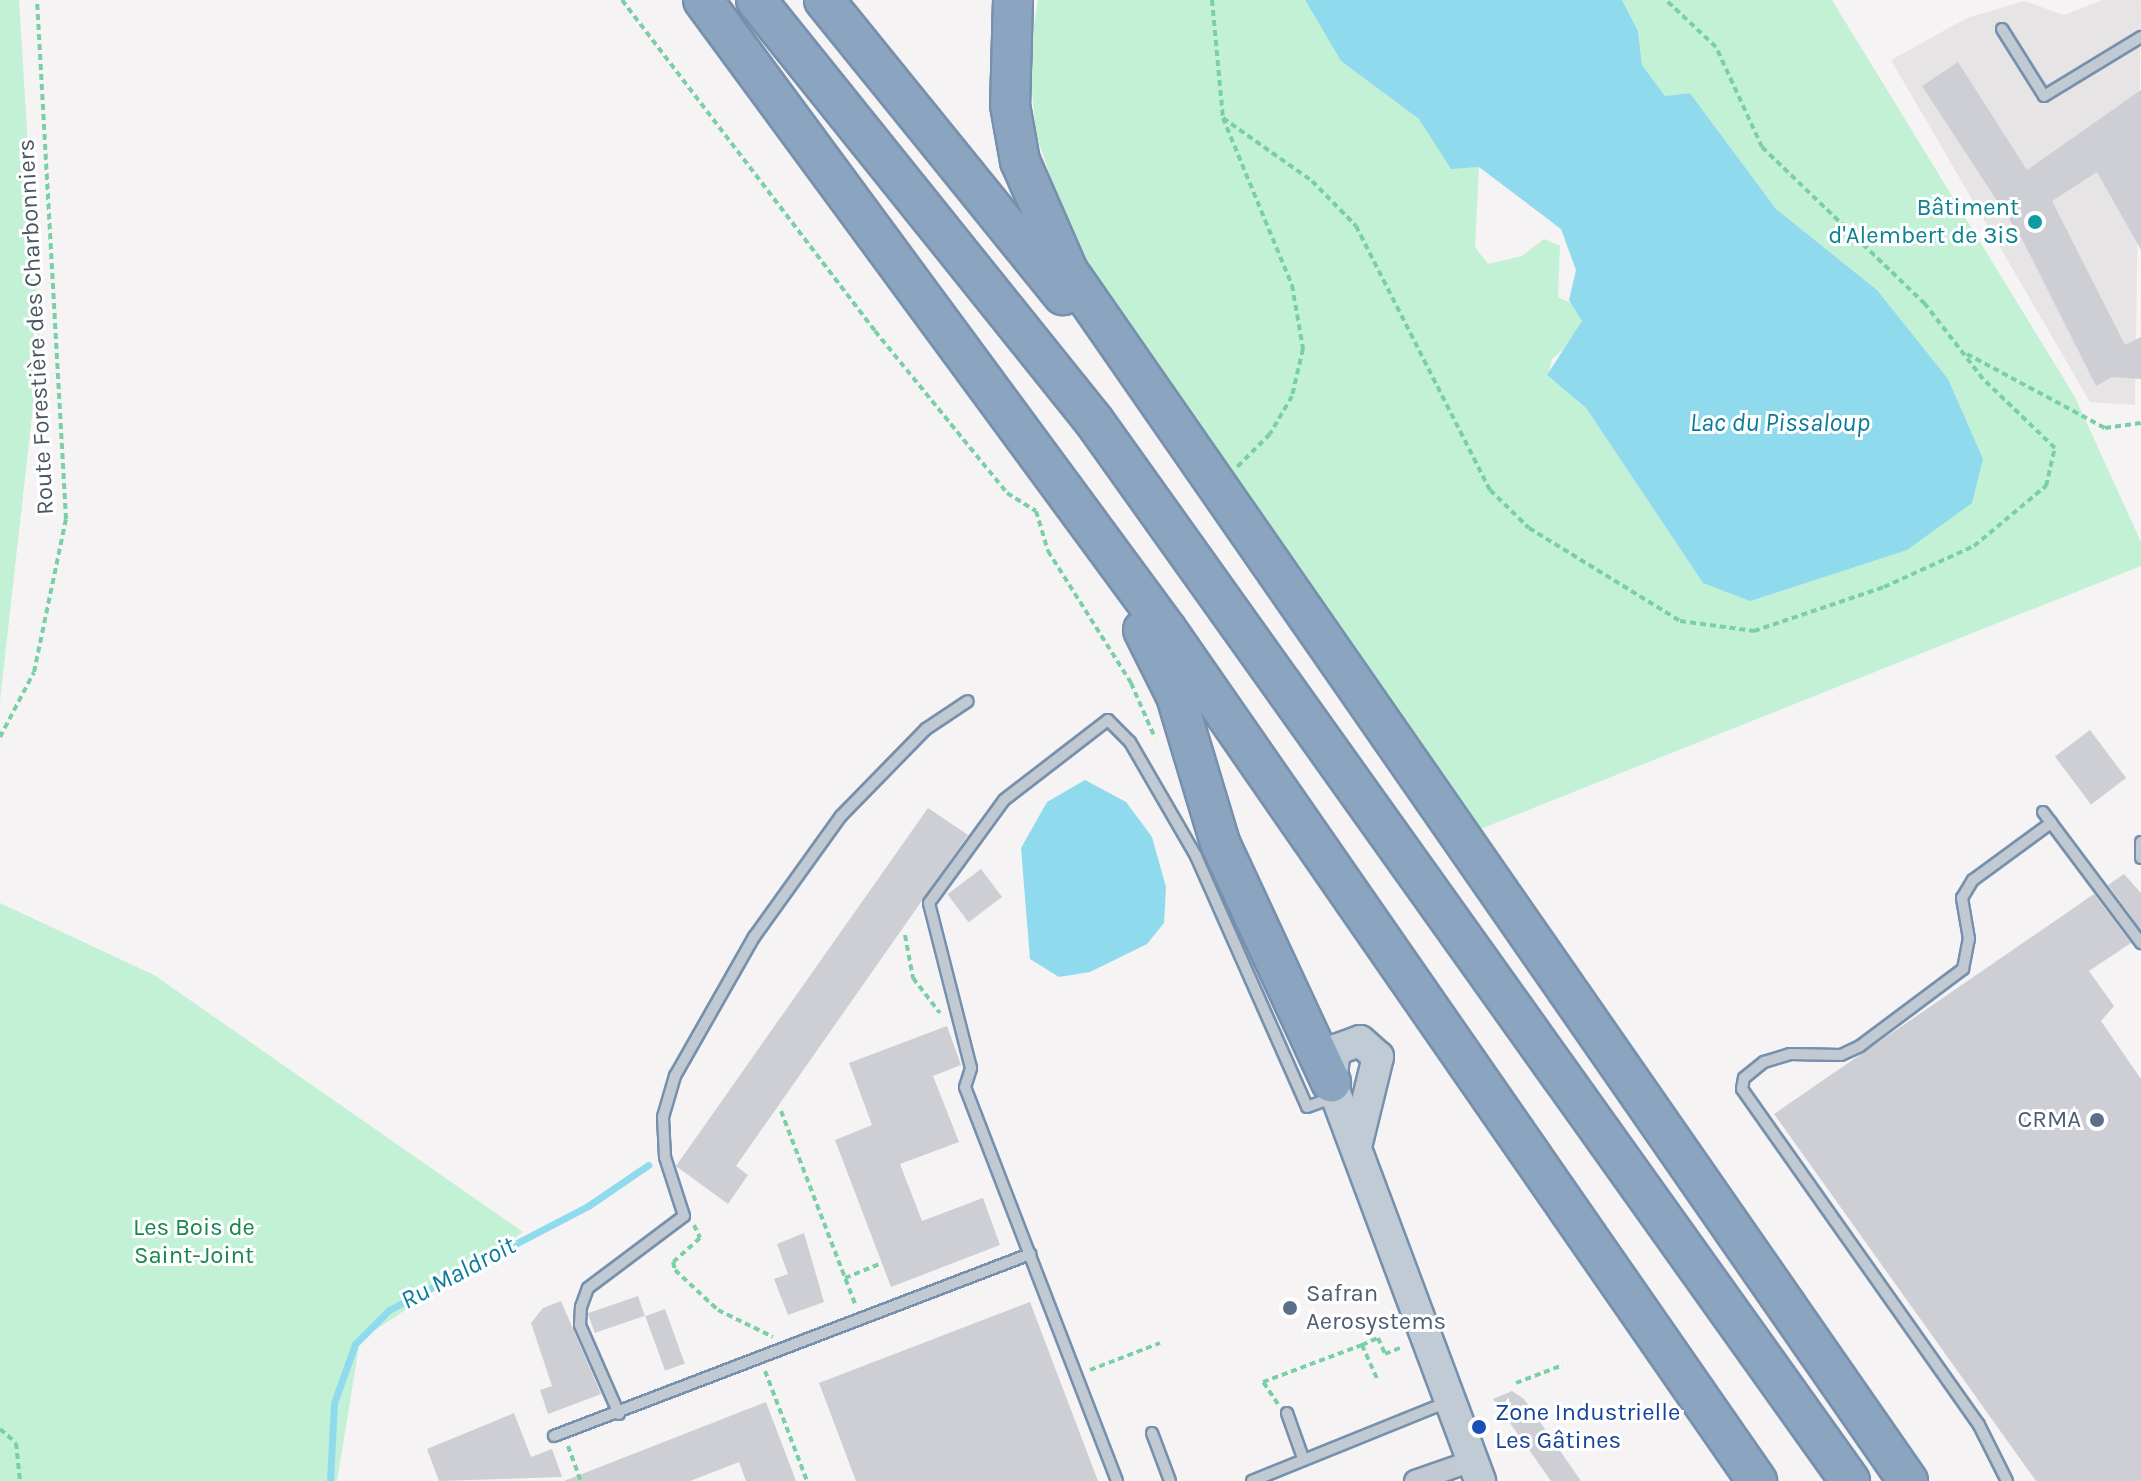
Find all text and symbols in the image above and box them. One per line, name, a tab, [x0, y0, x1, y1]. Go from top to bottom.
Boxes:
street label: Route Forestière des Charbonniers	[12, 138, 60, 516]
place label: Bâtiment d'Alembert de 3iS	[1828, 194, 2019, 250]
marker: Bâtiment d'Alembert de 3iS	[2026, 213, 2044, 231]
water label: Lac du Pissaloup	[1690, 407, 1870, 439]
place label: CRMA	[2017, 1106, 2081, 1134]
marker: CRMA	[2088, 1111, 2106, 1129]
park label: Les Bois de Saint-Joint	[133, 1214, 255, 1270]
water label: Ru Maldroit	[396, 1230, 520, 1316]
place label: Safran Aerosystems	[1306, 1280, 1446, 1336]
marker: Safran Aerosystems	[1281, 1299, 1299, 1317]
place label: Zone Industrielle Les Gâtines	[1495, 1399, 1680, 1455]
marker: Zone Industrielle Les Gâtines	[1470, 1418, 1488, 1436]

